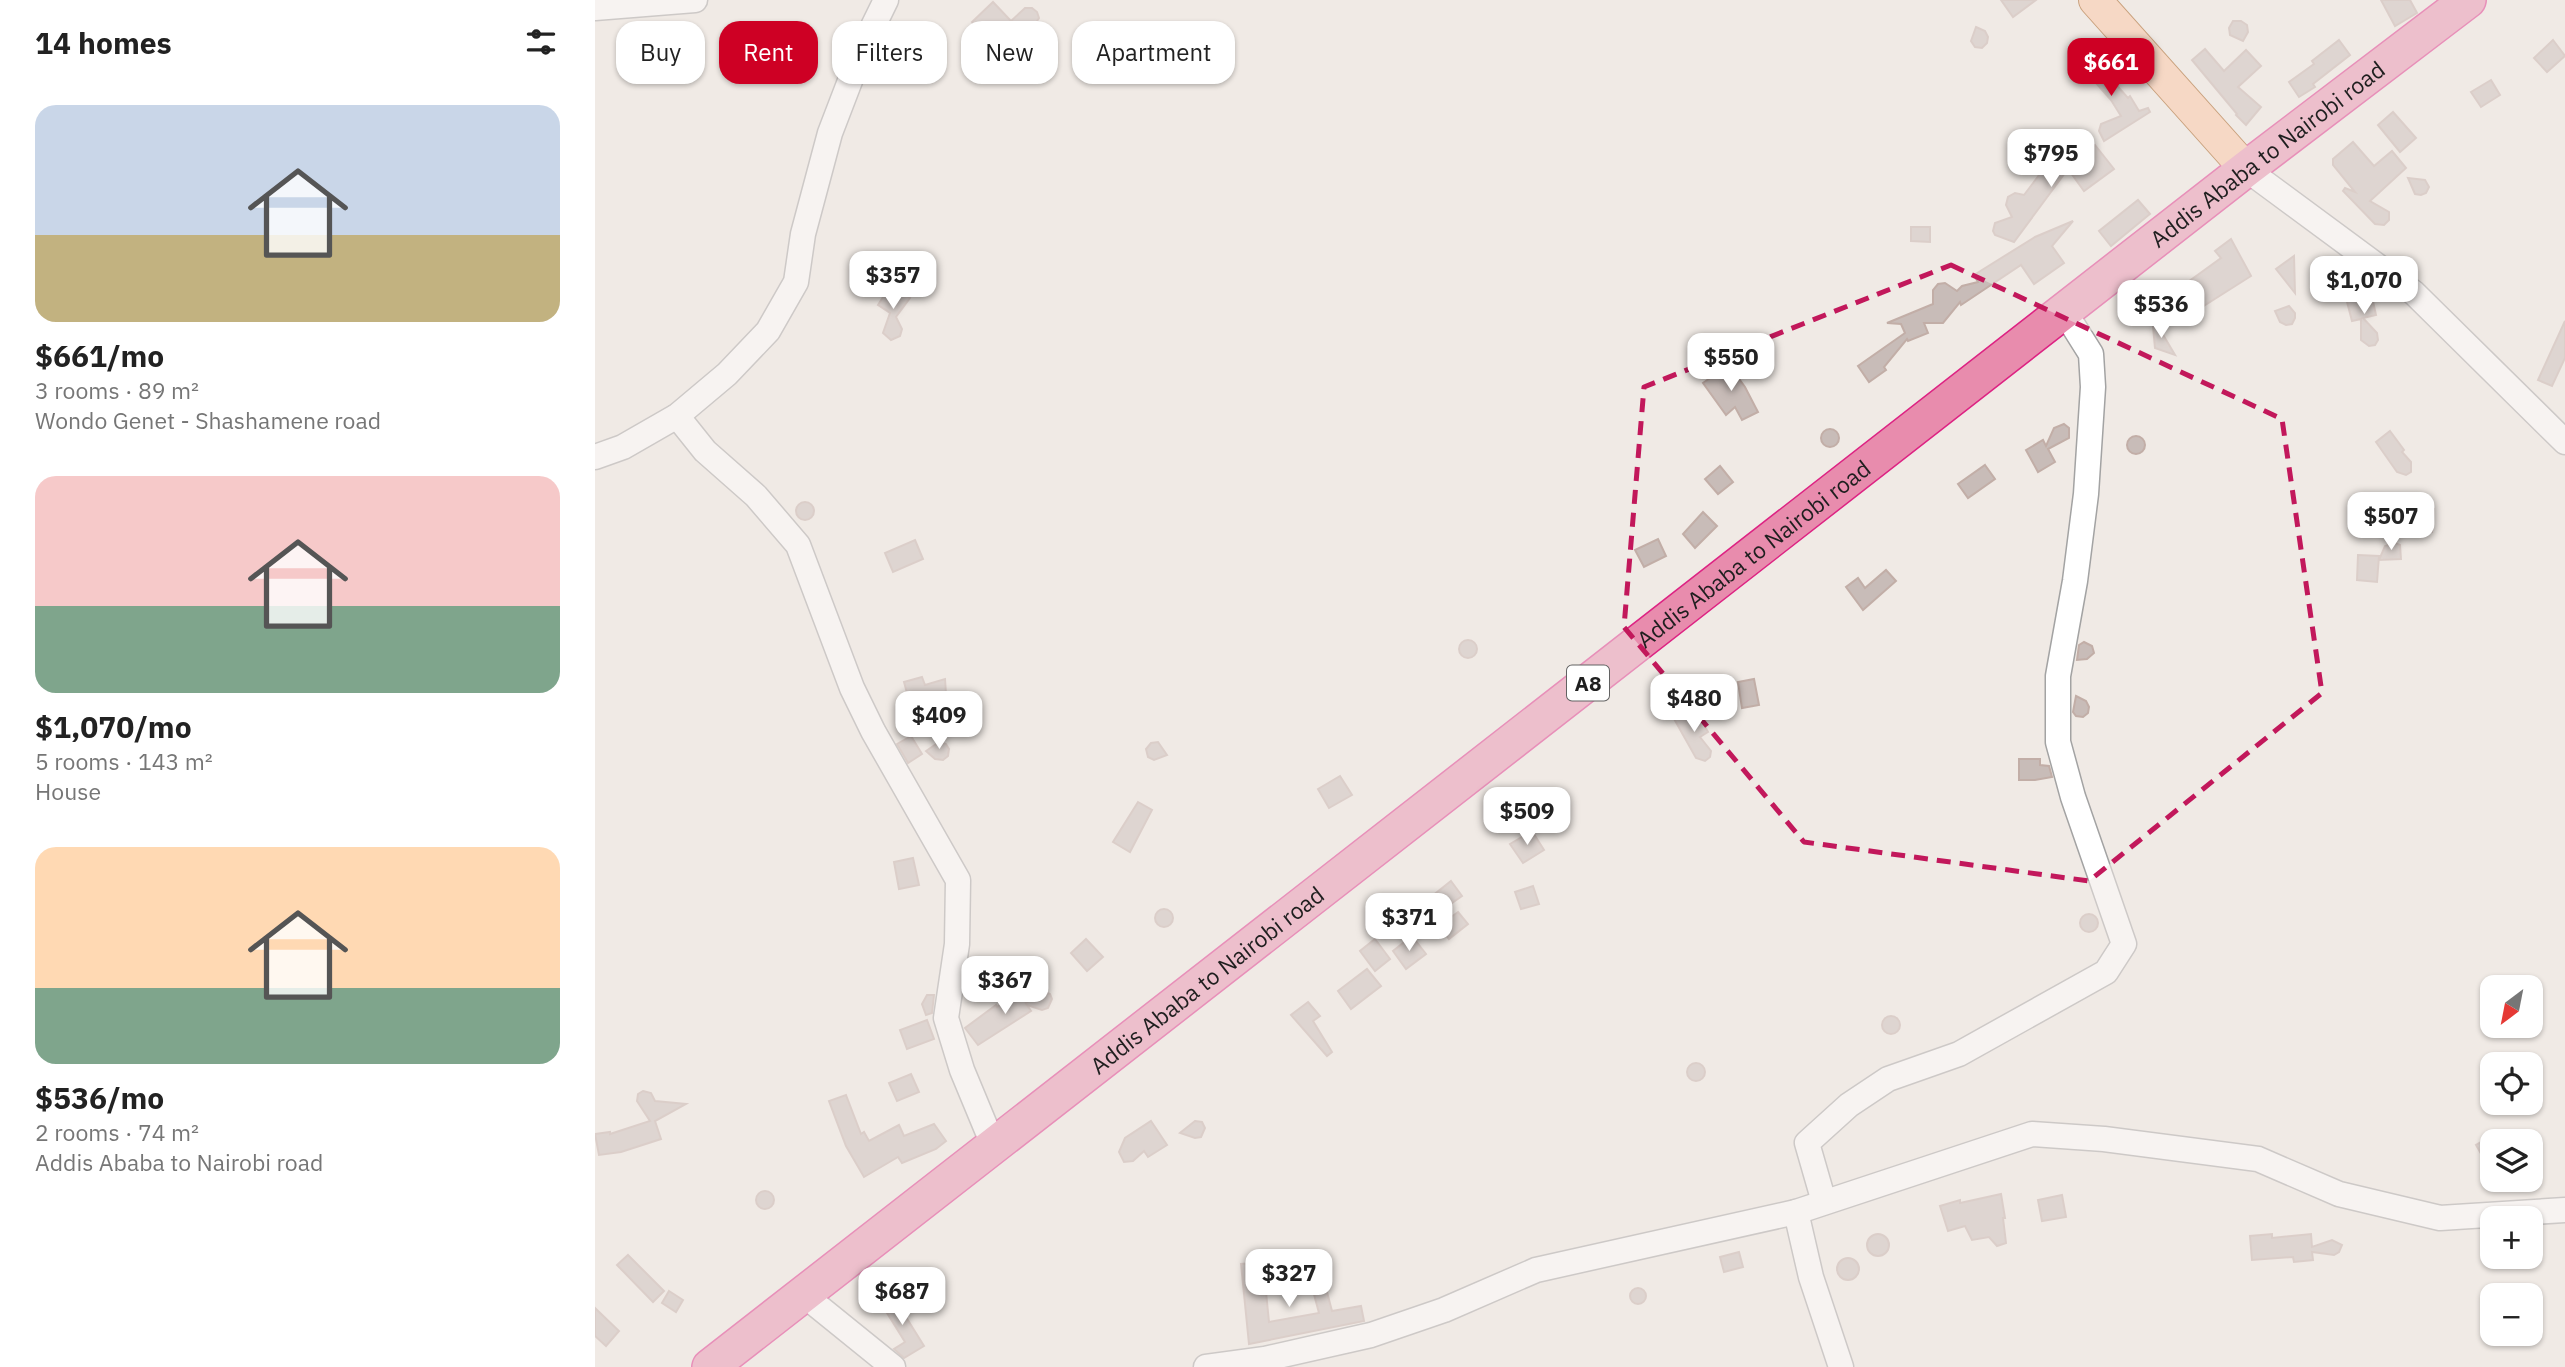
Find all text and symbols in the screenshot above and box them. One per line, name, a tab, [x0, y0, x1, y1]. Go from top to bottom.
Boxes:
chip: Buy	[616, 21, 705, 84]
chip: Rent	[719, 21, 818, 84]
chip: Filters	[832, 21, 947, 84]
chip: New	[961, 21, 1058, 84]
chip: Apartment	[1072, 21, 1235, 84]
text: 14 homes	[35, 23, 172, 62]
icon: filters	[522, 23, 560, 61]
pin: $661	[2070, 38, 2152, 98]
text: $661	[2083, 46, 2139, 76]
street label: Addis Ababa to Nairobi road	[2144, 54, 2391, 254]
pin: $795	[2010, 130, 2092, 189]
text: $795	[2023, 137, 2079, 167]
icon: home	[235, 150, 361, 276]
pin: $357	[852, 252, 934, 311]
pin: $1,070	[2307, 256, 2421, 316]
text: $357	[865, 259, 921, 289]
text: $1,070	[2326, 264, 2402, 294]
pin: $536	[2120, 280, 2202, 340]
text: $536	[2133, 288, 2189, 318]
pin: $550	[1690, 334, 1772, 393]
text: $661/mo	[35, 336, 164, 375]
text: $550	[1703, 341, 1759, 371]
text: 3 rooms · 89 m²	[35, 375, 199, 405]
text: Wondo Genet - Shashamene road	[35, 405, 381, 435]
street label: Addis Ababa to Nairobi road	[1630, 453, 1876, 654]
pin: $507	[2350, 492, 2432, 552]
text: $507	[2363, 500, 2419, 530]
icon: home	[235, 521, 361, 647]
road number: A8	[1567, 666, 1609, 700]
pin: $480	[1653, 674, 1735, 734]
text: $480	[1666, 682, 1722, 712]
pin: $409	[898, 692, 980, 751]
text: $409	[911, 699, 967, 729]
text: $1,070/mo	[35, 707, 192, 746]
text: 5 rooms · 143 m²	[35, 746, 213, 776]
text: House	[35, 776, 101, 806]
pin: $509	[1486, 788, 1568, 847]
text: $509	[1499, 795, 1555, 825]
street label: Addis Ababa to Nairobi road	[1084, 879, 1330, 1080]
icon: home	[235, 892, 361, 1018]
pin: $371	[1368, 894, 1450, 953]
text: $371	[1381, 901, 1437, 931]
pin: $367	[964, 956, 1046, 1016]
text: $367	[977, 964, 1033, 994]
north arrow	[2480, 975, 2543, 1038]
map controls	[2480, 975, 2543, 1346]
button: locate	[2480, 1052, 2543, 1115]
text: $536/mo	[35, 1078, 164, 1117]
text: 2 rooms · 74 m²	[35, 1117, 199, 1147]
button: layers	[2480, 1129, 2543, 1192]
text: Addis Ababa to Nairobi road	[35, 1147, 323, 1177]
button: +	[2480, 1206, 2543, 1269]
pin: $327	[1248, 1250, 1330, 1309]
text: $327	[1261, 1257, 1317, 1287]
pin: $687	[861, 1268, 943, 1327]
text: $687	[874, 1275, 930, 1305]
button: −	[2480, 1283, 2543, 1346]

